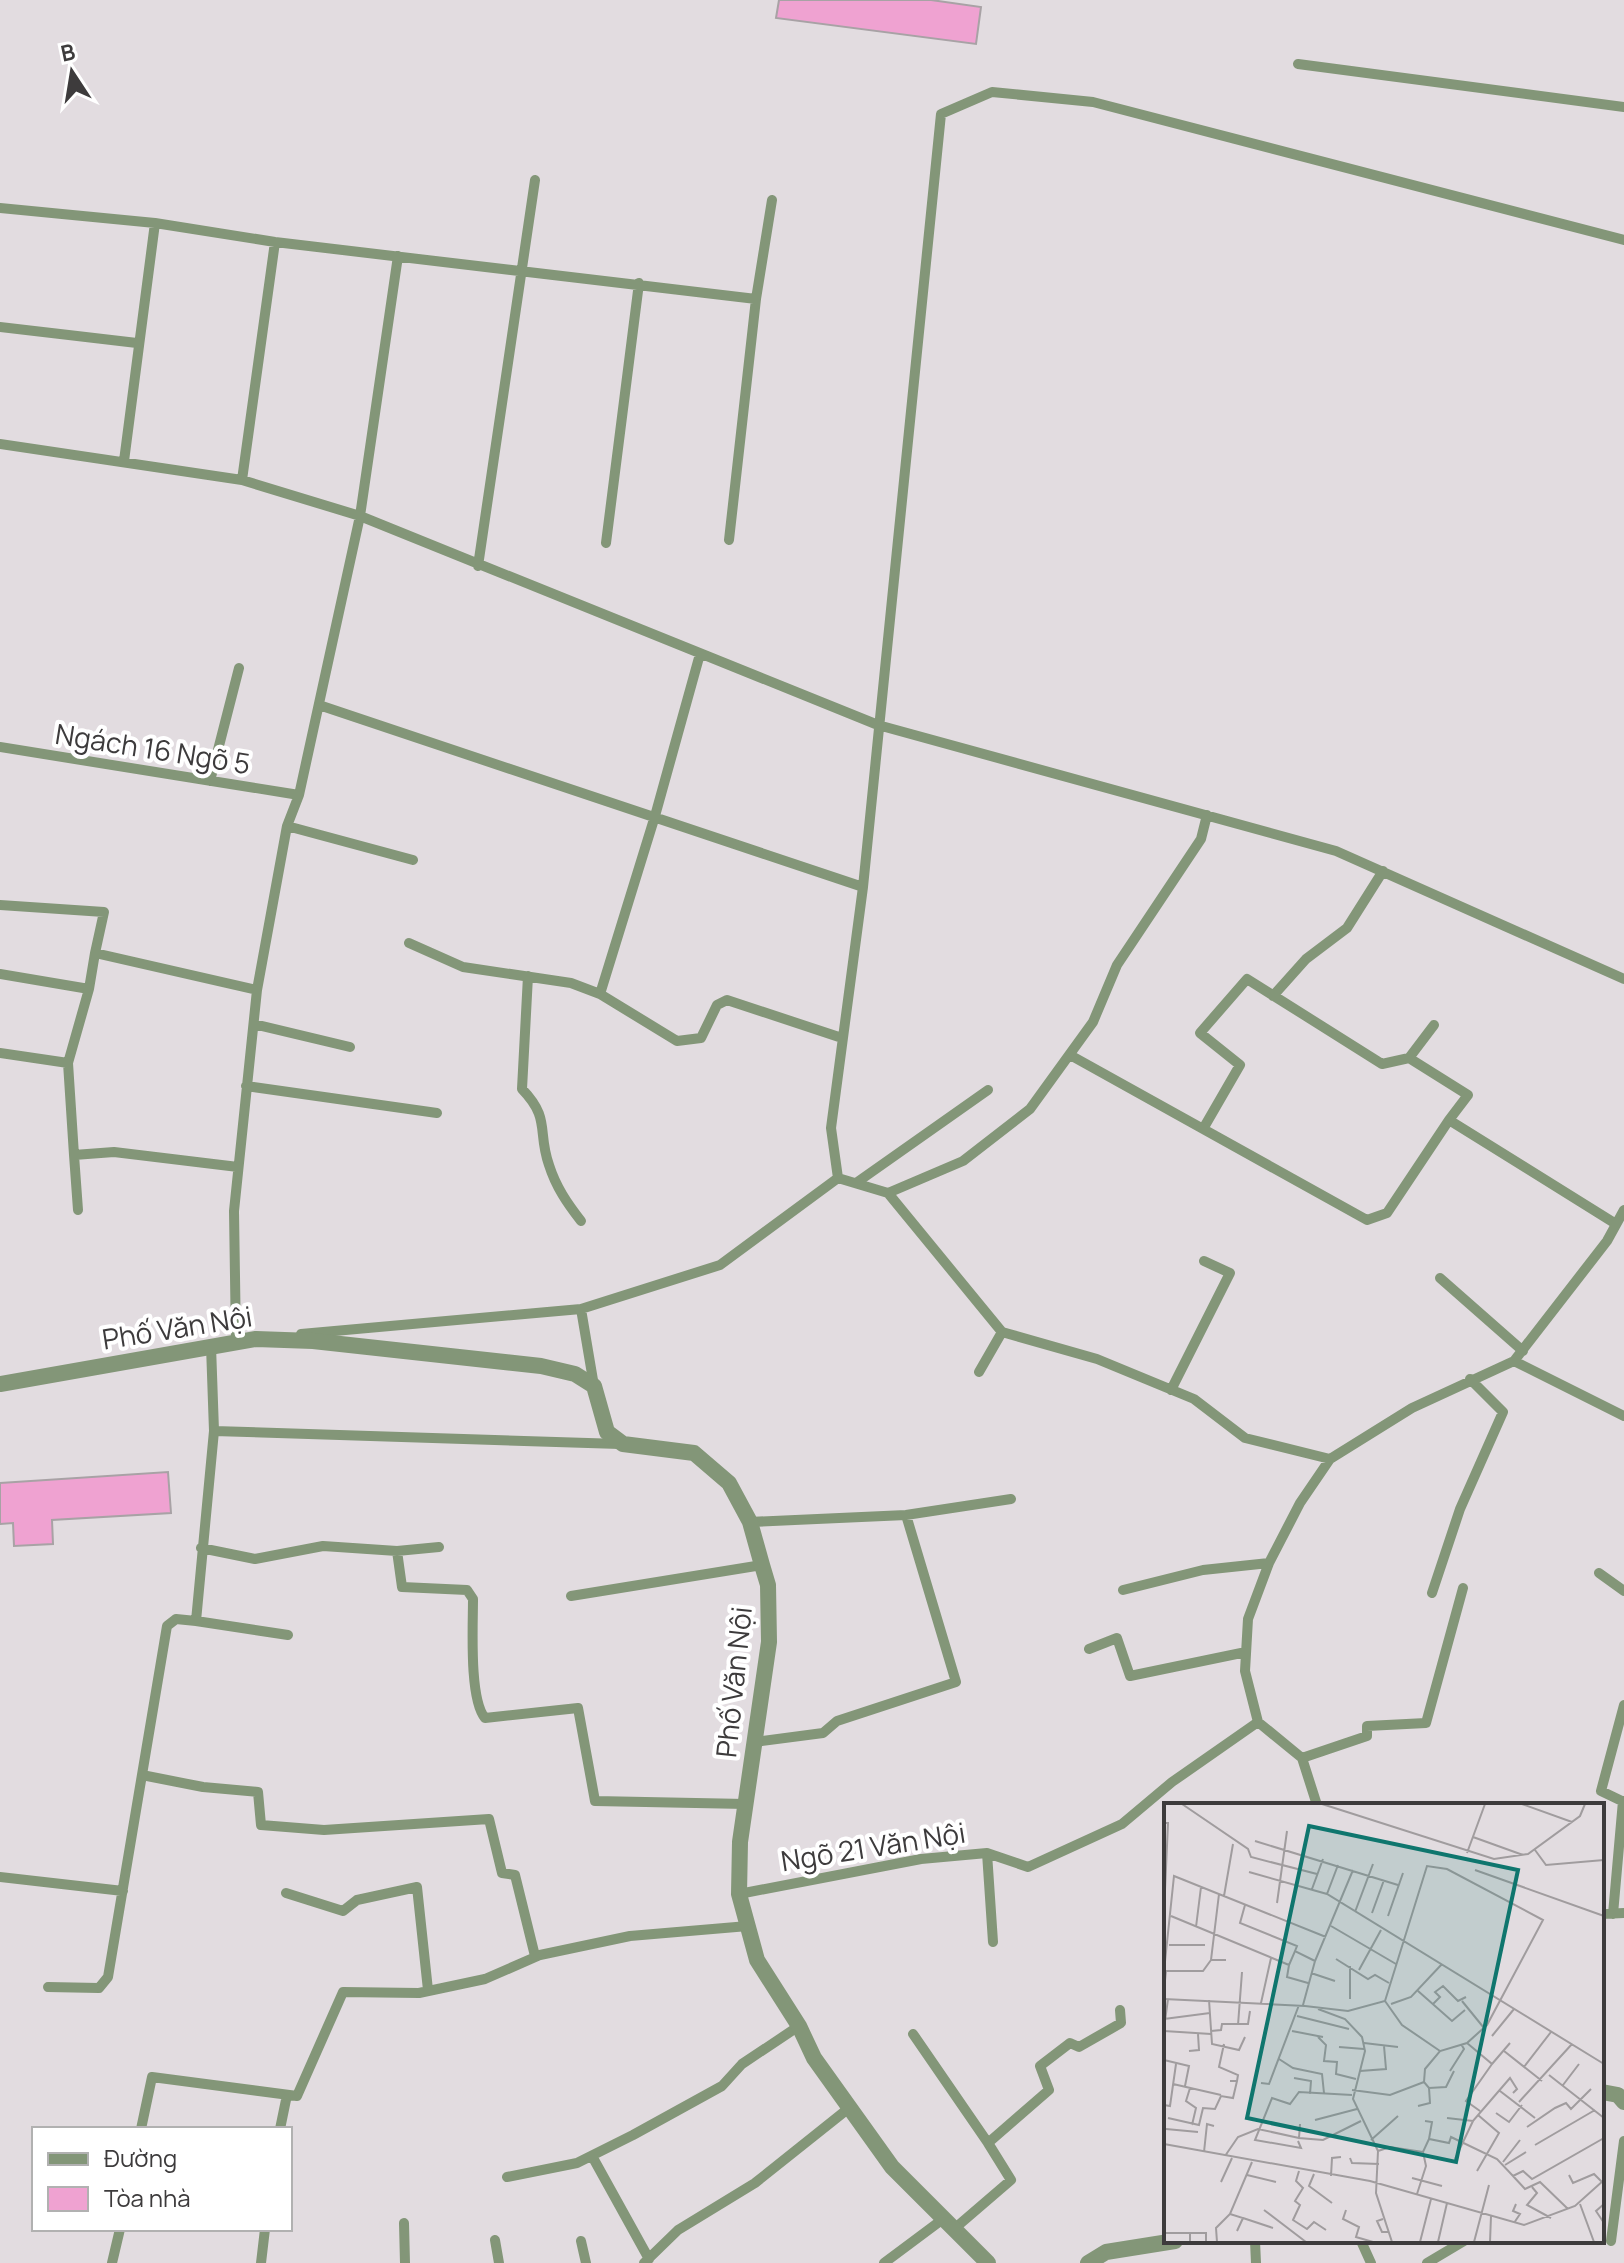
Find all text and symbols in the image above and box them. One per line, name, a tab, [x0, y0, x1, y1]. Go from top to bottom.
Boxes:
north arrow	[32, 32, 112, 112]
text: B	[58, 36, 78, 69]
street label: Ngách 16 Ngõ 5	[53, 714, 253, 782]
street label: Phố Văn Nội	[99, 1296, 255, 1358]
street label: Phố Văn Nội	[706, 1605, 760, 1759]
inset map	[1164, 1803, 1604, 2243]
street label: Ngõ 21 Văn Nội	[778, 1813, 968, 1879]
legend	[32, 2127, 292, 2231]
text: Đường	[104, 2141, 177, 2174]
text: Tòa nhà	[104, 2181, 191, 2214]

